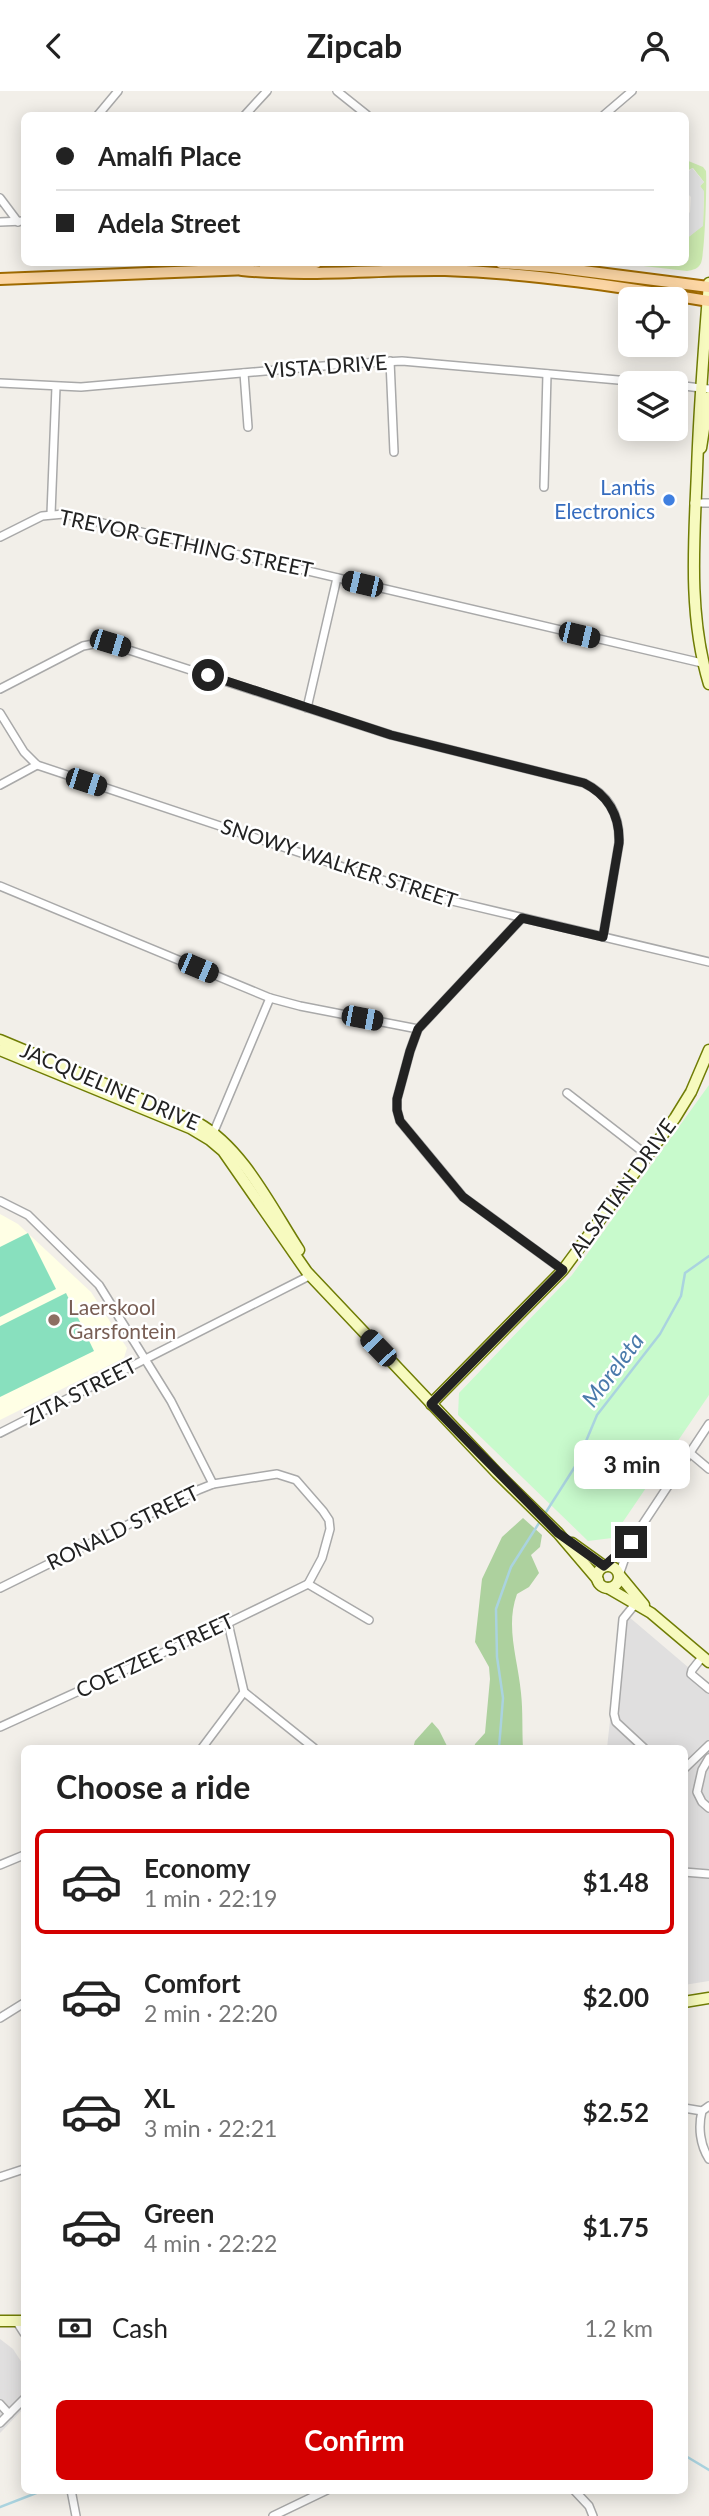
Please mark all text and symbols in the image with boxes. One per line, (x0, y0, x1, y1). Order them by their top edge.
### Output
text: Zipcab (307, 26, 402, 65)
icon: back (35, 27, 73, 65)
icon: person (636, 27, 674, 65)
text: Amalfi Place (98, 140, 241, 172)
text: Adela Street (98, 207, 240, 239)
map controls (618, 287, 688, 441)
button: locate (618, 287, 688, 357)
street label: VISTA DRIVE (264, 349, 388, 382)
button: layers (618, 371, 688, 441)
place label: Lantis Electronics (554, 474, 655, 523)
marker: Lantis Electronics (661, 492, 677, 508)
street label: TREVOR GETHING STREET (57, 503, 316, 582)
car (340, 569, 385, 599)
car (557, 620, 602, 650)
car (87, 627, 134, 659)
route start (192, 659, 224, 691)
car (63, 766, 110, 798)
street label: SNOWY WALKER STREET (218, 812, 461, 913)
car (175, 950, 222, 986)
car (340, 1004, 385, 1032)
street label: JACQUELINE DRIVE (17, 1037, 204, 1135)
street label: ALSATIAN DRIVE (563, 1113, 680, 1261)
place label: Laerskool Garsfontein (68, 1294, 176, 1343)
marker: Laerskool Garsfontein (46, 1312, 62, 1328)
car (356, 1326, 401, 1370)
water label: Moreleta (575, 1327, 649, 1412)
street label: ZITA STREET (20, 1352, 141, 1429)
callout: 3 min (573, 1441, 689, 1489)
text: 3 min (603, 1450, 661, 1478)
street label: RONALD STREET (42, 1479, 203, 1574)
route end (615, 1526, 647, 1558)
street label: COETZEE STREET (72, 1607, 238, 1702)
text: Choose a ride (56, 1767, 250, 1806)
icon: car (60, 1850, 123, 1913)
text: Economy (144, 1852, 250, 1884)
text: $1.48 (583, 1866, 649, 1898)
text: 1 min · 22:19 (144, 1884, 277, 1912)
icon: car (60, 1965, 123, 2028)
text: Comfort (144, 1967, 241, 1999)
text: $2.00 (583, 1981, 649, 2013)
text: 2 min · 22:20 (144, 1999, 277, 2027)
icon: car (60, 2080, 123, 2143)
text: XL (144, 2082, 175, 2114)
text: $2.52 (583, 2096, 649, 2128)
text: 3 min · 22:21 (144, 2114, 277, 2142)
icon: car (60, 2195, 123, 2258)
text: Green (144, 2197, 214, 2229)
text: $1.75 (583, 2211, 649, 2243)
text: 4 min · 22:22 (144, 2229, 277, 2257)
icon: cash (56, 2309, 94, 2347)
text: Cash (112, 2312, 168, 2344)
text: 1.2 km (584, 2314, 653, 2342)
button: Confirm (56, 2400, 653, 2480)

